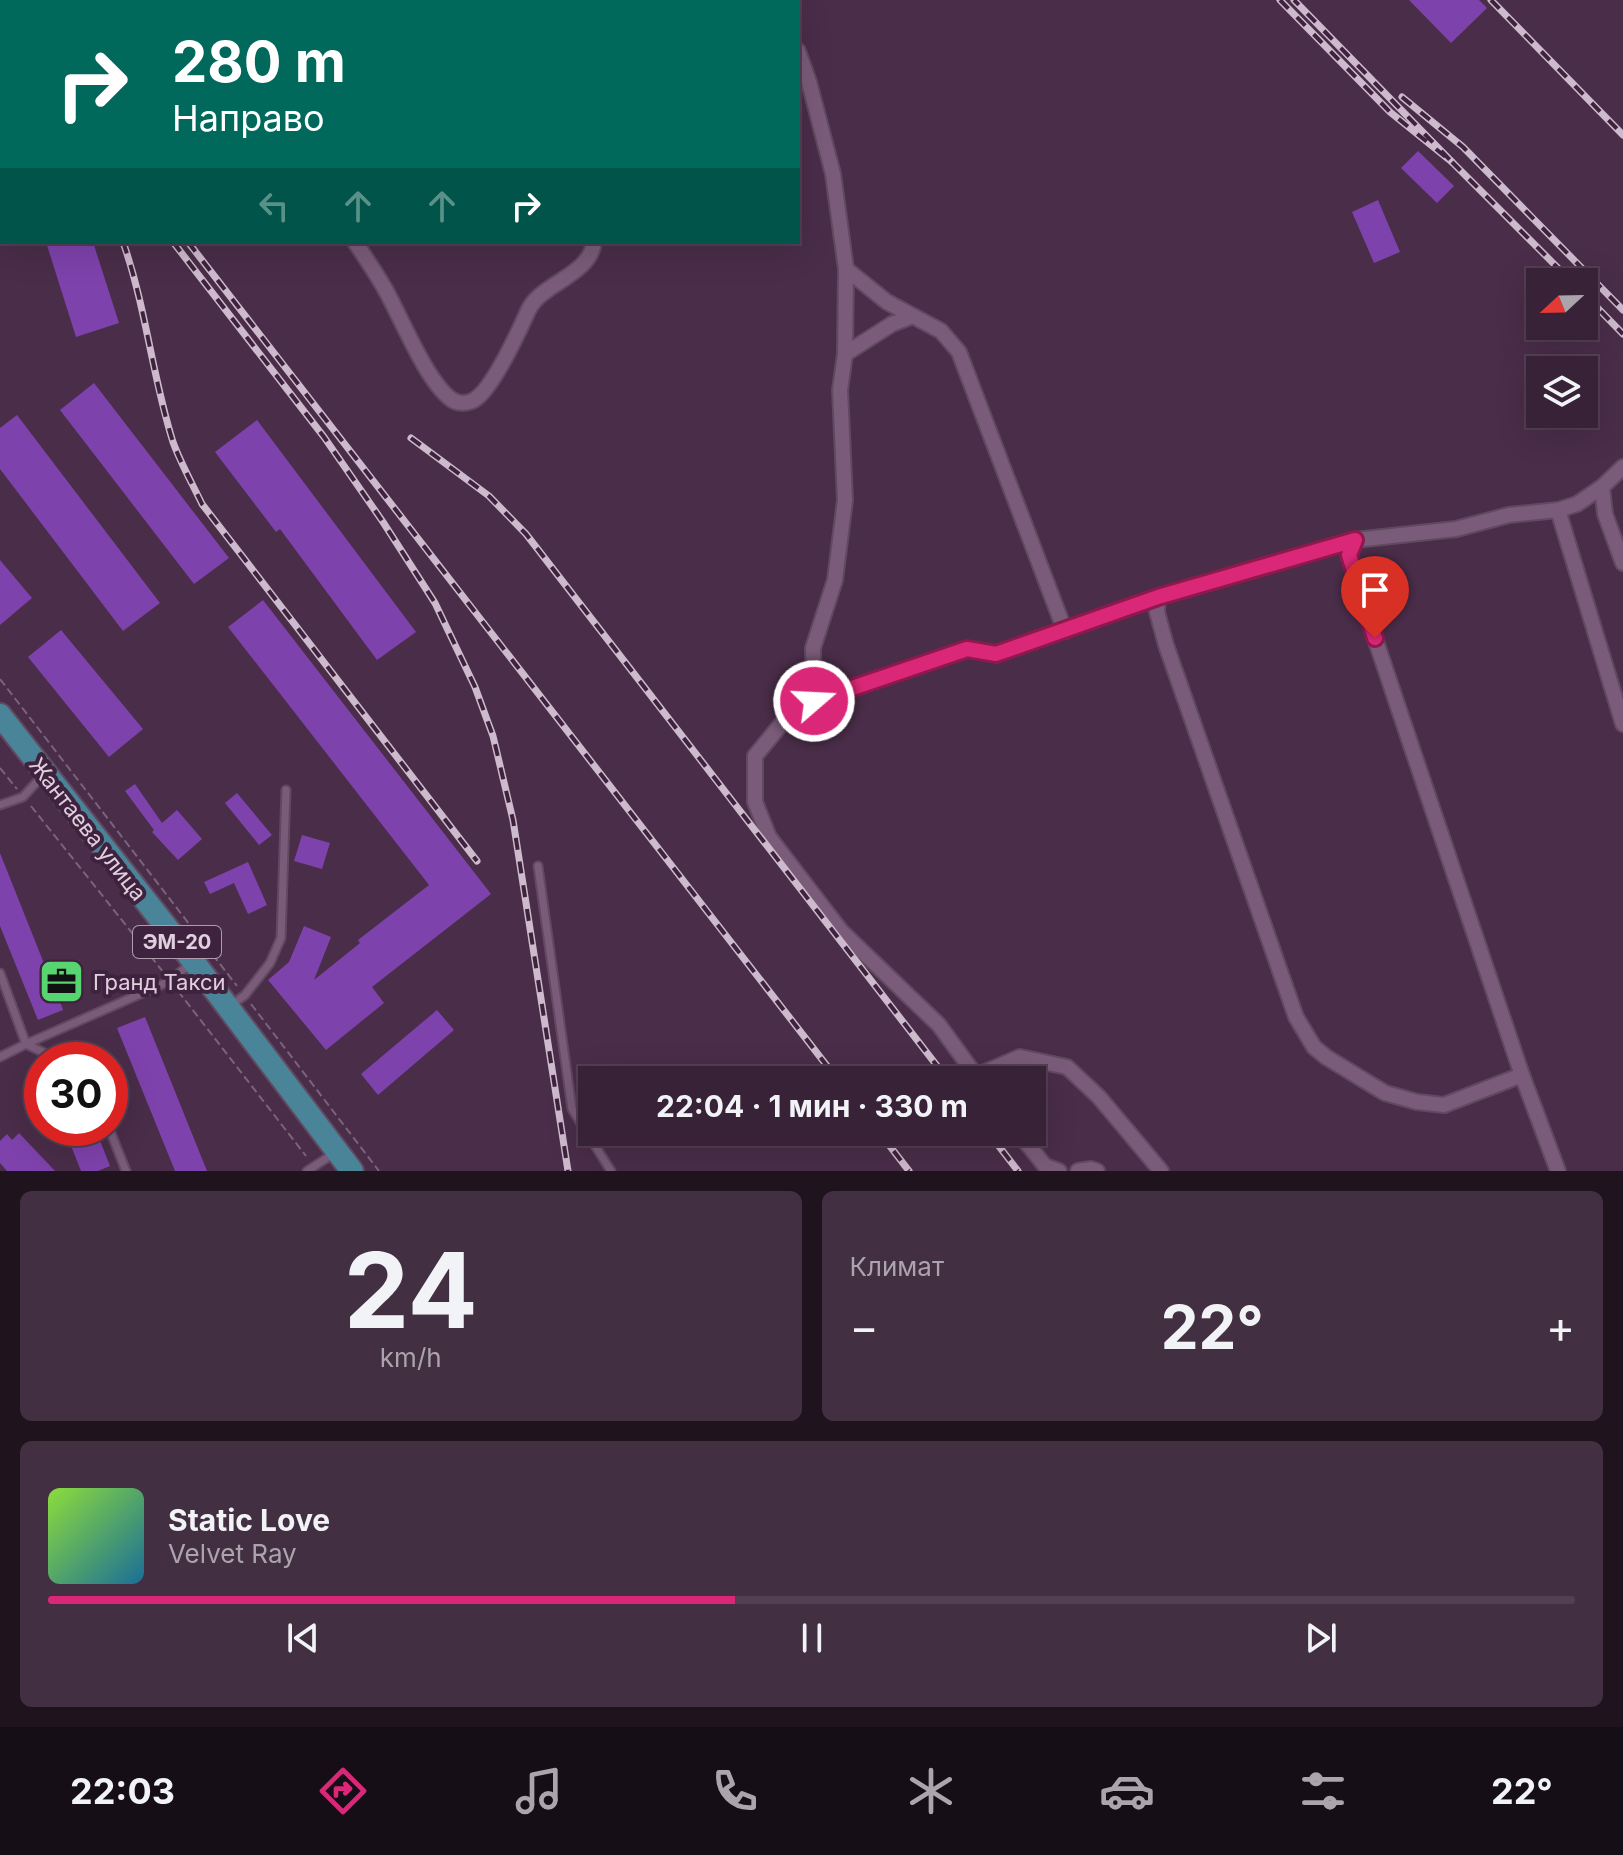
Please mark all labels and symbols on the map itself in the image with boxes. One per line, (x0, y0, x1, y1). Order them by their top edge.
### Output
north arrow (1526, 268, 1598, 340)
pin (1341, 556, 1409, 638)
position arrow (772, 659, 856, 743)
street label: Жантаева улица (24, 752, 152, 906)
road number: ЭМ-20 (133, 926, 221, 958)
office icon: Гранд Такси (38, 958, 86, 1006)
place label: Гранд Такси (93, 969, 225, 995)
speed limit sign: 30 (24, 1042, 128, 1146)

